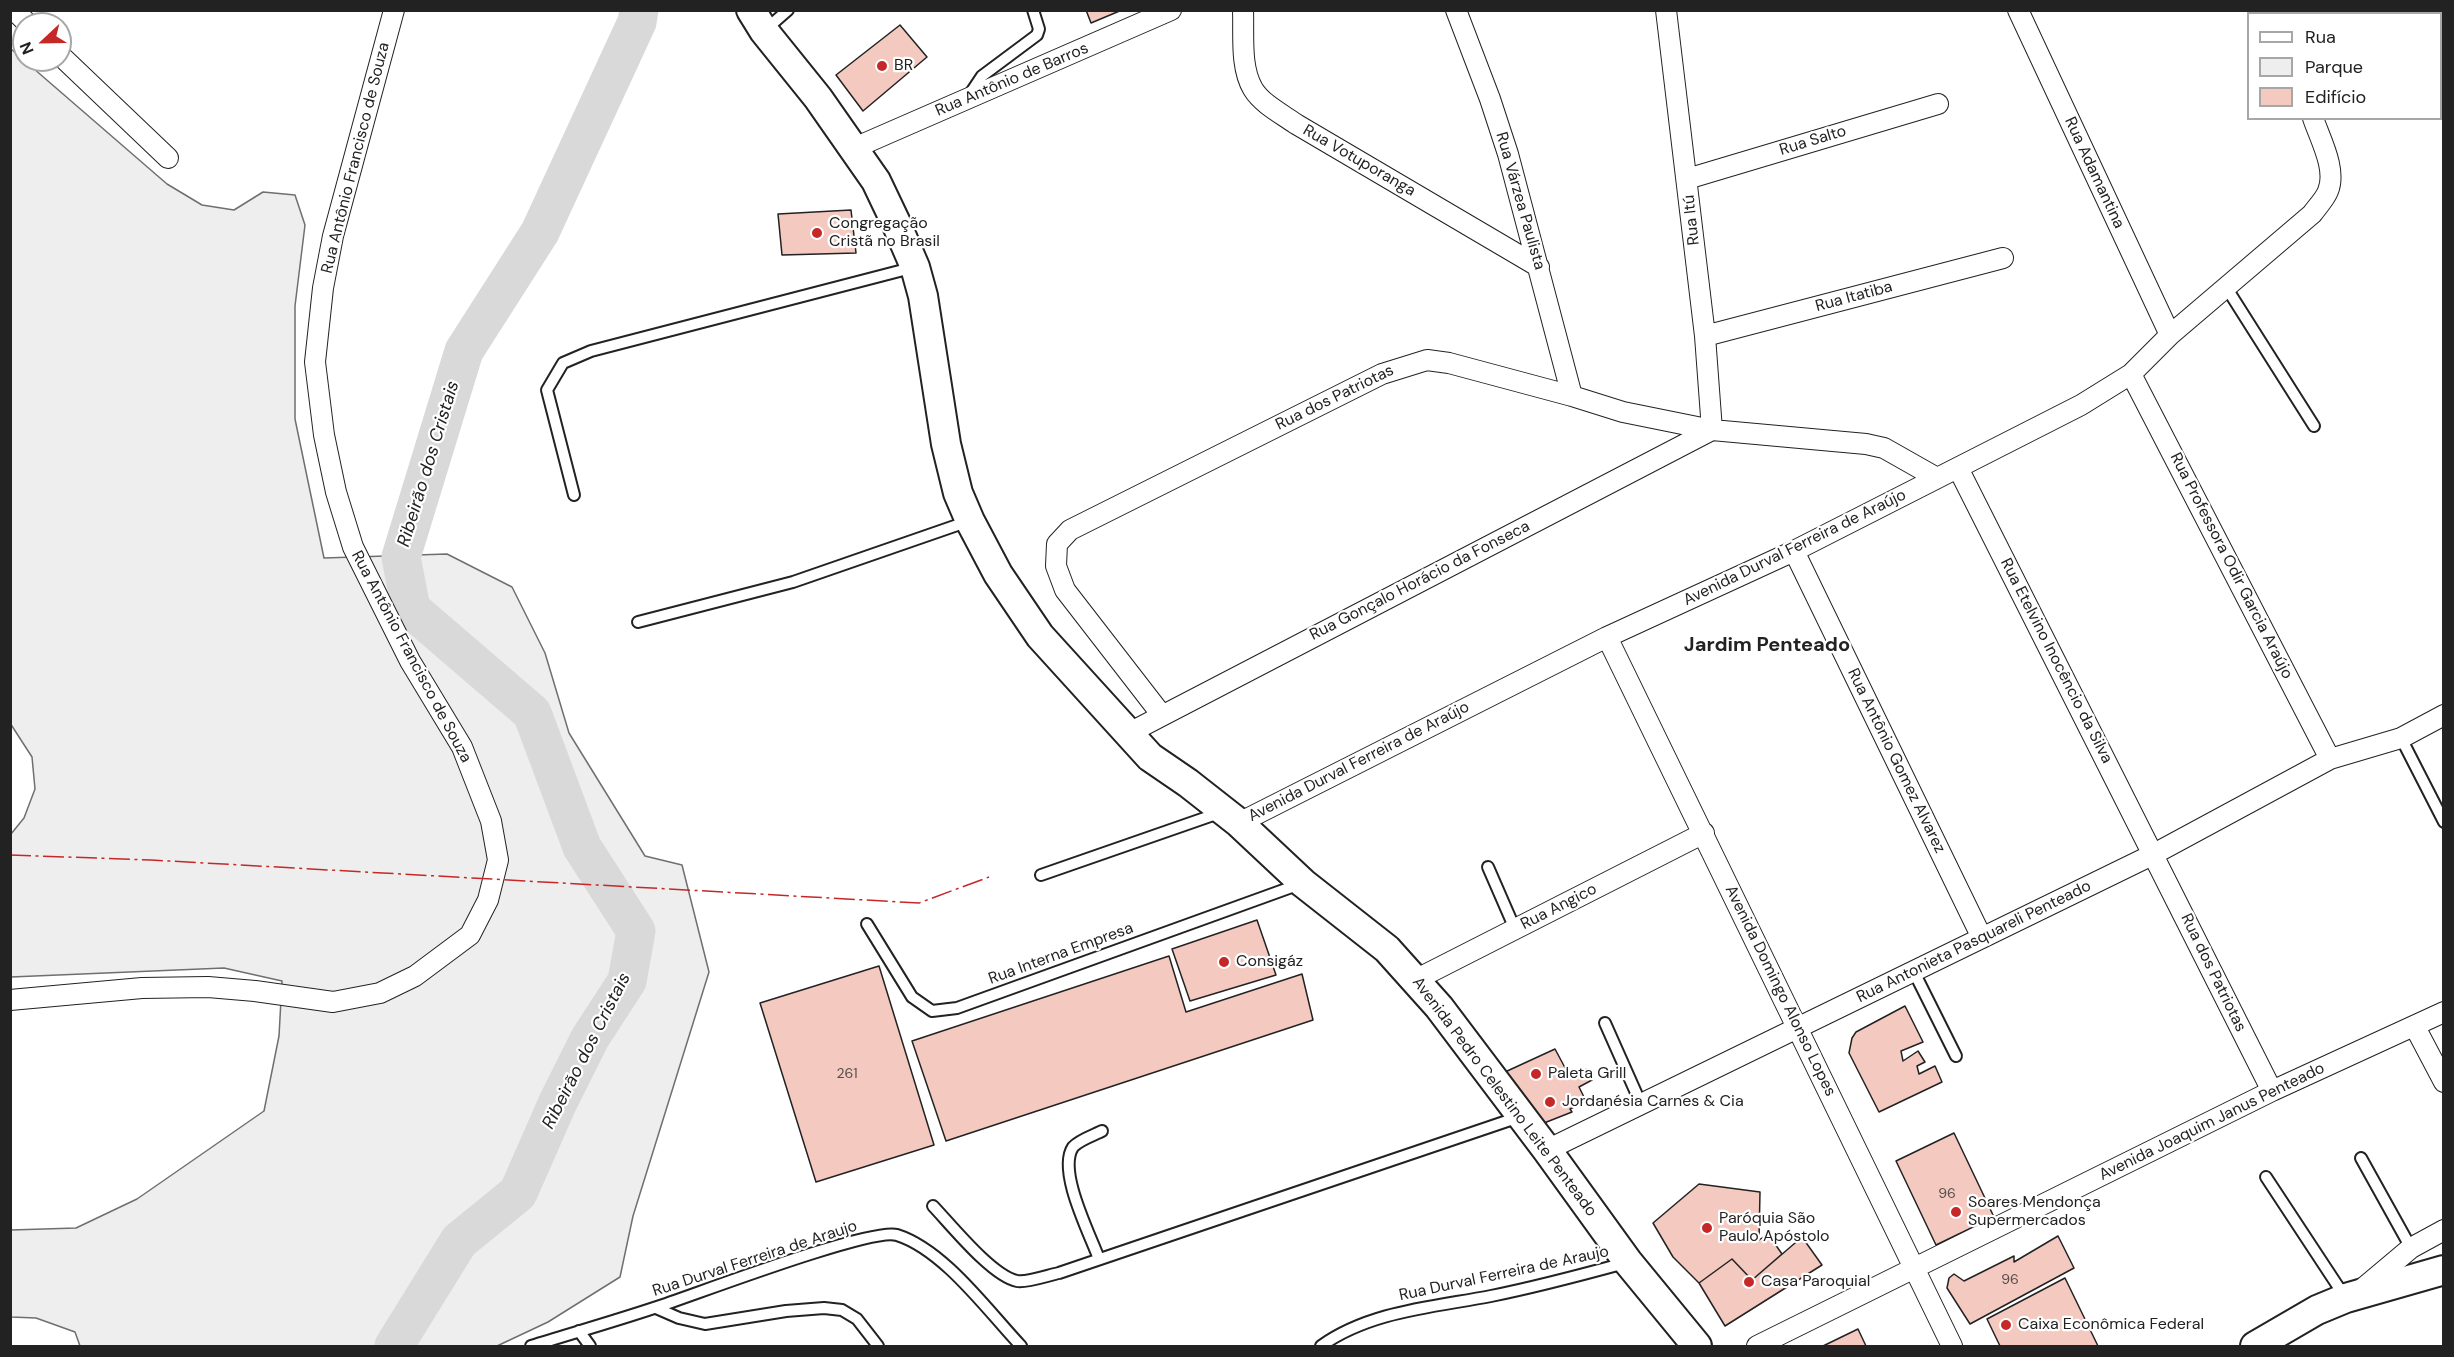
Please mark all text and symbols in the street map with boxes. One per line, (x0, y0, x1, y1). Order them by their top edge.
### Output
north arrow (12, 12, 72, 72)
legend (2247, 12, 2442, 120)
text: Rua (2305, 25, 2336, 49)
text: N (15, 39, 39, 58)
street label: Rua Antônio de Barros (933, 39, 1091, 121)
street label: Rua Antônio Francisco de Souza (318, 41, 394, 275)
text: Parque (2305, 55, 2363, 79)
place label: BR (894, 56, 913, 76)
marker: BR (875, 59, 889, 73)
text: Edifício (2305, 85, 2366, 109)
street label: Rua Adamantina (2060, 114, 2128, 232)
street label: Rua Votuporanga (1299, 121, 1419, 201)
street label: Rua Salto (1777, 122, 1849, 160)
street label: Rua Várzea Paulista (1491, 130, 1549, 272)
street label: Rua Itú (1680, 194, 1704, 246)
place label: Congregação Cristã no Brasil (829, 214, 940, 252)
marker: Congregação Cristã no Brasil (810, 226, 824, 240)
street label: Rua Itatiba (1813, 278, 1895, 316)
street label: Rua dos Patriotas (1273, 361, 1397, 435)
water label: Ribeirão dos Cristais (393, 378, 465, 550)
street label: Rua Professora Odir Garcia Araújo (2165, 450, 2297, 682)
street label: Avenida Durval Ferreira de Araújo (1680, 486, 1910, 610)
street label: Rua Gonçalo Horácio da Fonseca (1307, 517, 1533, 645)
street label: Rua Antônio Francisco de Souza (347, 548, 475, 766)
street label: Rua Etelvino Inocêncio da Silva (1996, 555, 2116, 767)
district label: Jardim Penteado (1684, 634, 1850, 658)
street label: Rua Antônio Gomez Alvarez (1843, 665, 1949, 857)
street label: Avenida Durval Ferreira de Araújo (1245, 698, 1473, 826)
street label: Rua Antonieta Pasquareli Penteado (1854, 877, 2094, 1007)
street label: Rua Angico (1518, 880, 1600, 934)
street label: Avenida Domingo Alonso Lopes (1720, 882, 1840, 1100)
street label: Rua dos Patriotas (2176, 911, 2250, 1035)
street label: Rua Interna Empresa (986, 919, 1136, 989)
place label: Consigáz (1236, 952, 1303, 972)
marker: Consigáz (1217, 955, 1231, 969)
water label: Ribeirão dos Cristais (538, 969, 636, 1133)
street label: Avenida Pedro Celestino Leite Penteado (1408, 973, 1600, 1221)
street label: Avenida Joaquim Janus Penteado (2096, 1059, 2328, 1185)
place label: Paleta Grill (1548, 1064, 1626, 1084)
house number: 261 (836, 1066, 858, 1082)
marker: Paleta Grill (1529, 1067, 1543, 1081)
place label: Jordanésia Carnes & Cia (1562, 1092, 1744, 1112)
marker: Jordanésia Carnes & Cia (1543, 1095, 1557, 1109)
house number: 96 (1938, 1186, 1956, 1202)
place label: Soares Mendonça Supermercados (1968, 1193, 2101, 1231)
marker: Soares Mendonça Supermercados (1949, 1205, 1963, 1219)
place label: Paróquia São Paulo Apóstolo (1719, 1209, 1829, 1247)
street label: Rua Durval Ferreira de Araujo (650, 1217, 860, 1301)
marker: Paróquia São Paulo Apóstolo (1700, 1221, 1714, 1235)
street label: Rua Durval Ferreira de Araujo (1397, 1242, 1611, 1306)
place label: Casa Paroquial (1761, 1272, 1870, 1292)
house number: 96 (2001, 1272, 2019, 1288)
marker: Casa Paroquial (1742, 1275, 1756, 1289)
place label: Caixa Econômica Federal (2018, 1315, 2204, 1335)
marker: Caixa Econômica Federal (1999, 1318, 2013, 1332)

